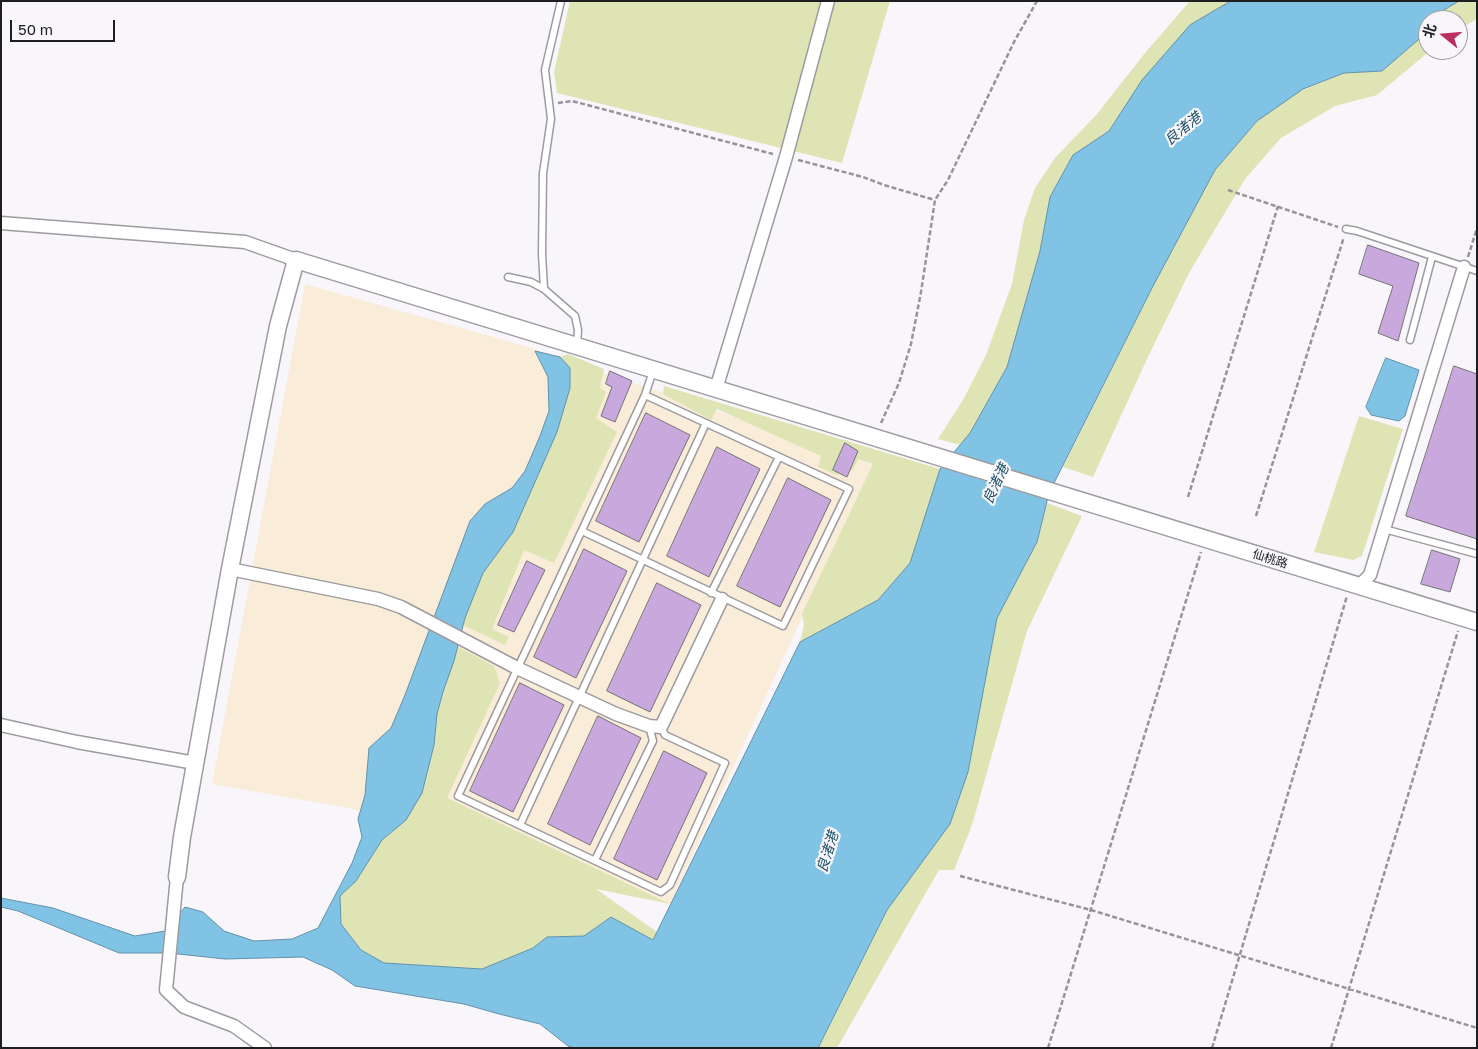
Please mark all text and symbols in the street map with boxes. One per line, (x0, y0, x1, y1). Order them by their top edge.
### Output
scale bar (12, 10, 118, 42)
north arrow (1418, 10, 1468, 60)
text: 50 m (18, 20, 53, 38)
text: 北 (1419, 22, 1439, 40)
water label: 良渚港 (1161, 109, 1205, 149)
water label: 良渚港 (980, 461, 1012, 507)
street label: 仙桃路 (1251, 547, 1289, 571)
water label: 良渚港 (814, 829, 842, 875)

